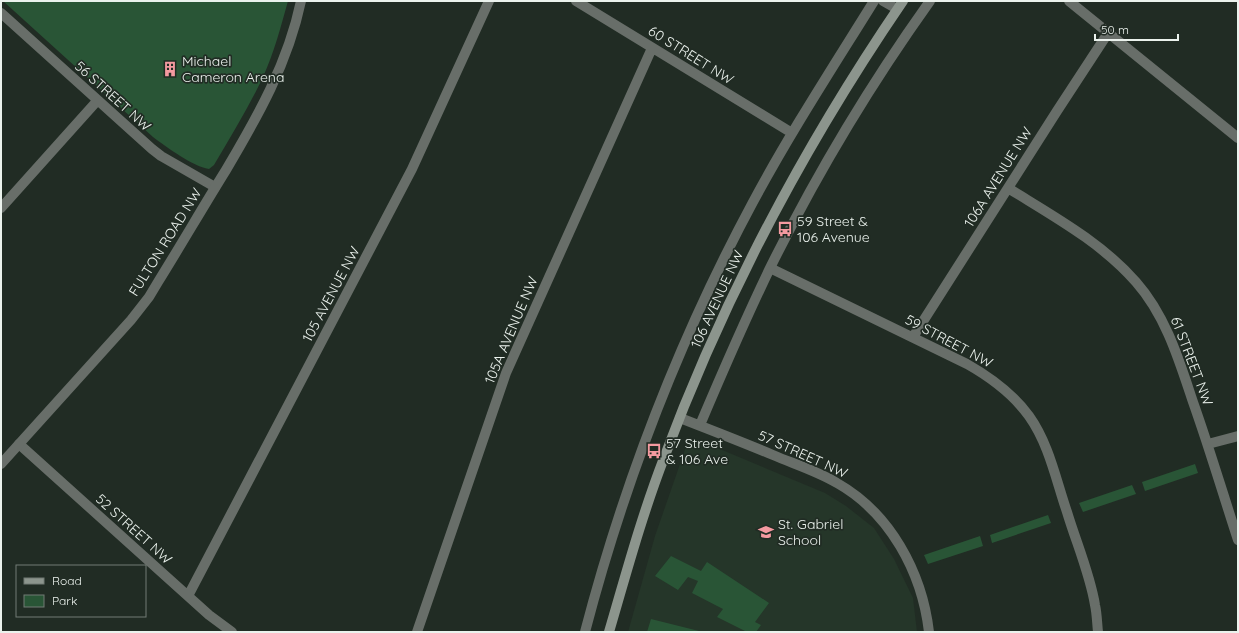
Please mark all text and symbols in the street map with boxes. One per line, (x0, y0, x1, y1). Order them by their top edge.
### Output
scale bar (1095, 16, 1178, 42)
street label: 60 STREET NW (645, 22, 737, 89)
text: 50 m (1101, 22, 1129, 37)
place label: Michael Cameron Arena (182, 52, 284, 86)
street label: 56 STREET NW (71, 57, 155, 135)
building icon: Michael Cameron Arena (161, 60, 179, 78)
street label: 106A AVENUE NW (960, 123, 1036, 230)
street label: FULTON ROAD NW (125, 184, 206, 299)
place label: 59 Street & 106 Avenue (797, 212, 870, 246)
bus stop icon: 59 Street & 106 Avenue (776, 220, 794, 238)
street label: 105 AVENUE NW (298, 243, 364, 345)
street label: 106 AVENUE NW (687, 247, 748, 351)
street label: 105A AVENUE NW (480, 273, 542, 386)
street label: 59 STREET NW (902, 310, 996, 372)
street label: 61 STREET NW (1167, 314, 1217, 409)
street label: 57 STREET NW (755, 426, 851, 482)
place label: 57 Street & 106 Ave (666, 434, 728, 468)
bus stop icon: 57 Street & 106 Ave (645, 442, 663, 460)
street label: 52 STREET NW (92, 490, 176, 568)
place label: St. Gabriel School (778, 515, 843, 549)
school or university icon: St. Gabriel School (757, 523, 775, 541)
legend (16, 565, 146, 617)
text: Road (52, 573, 82, 588)
text: Park (52, 593, 77, 608)

